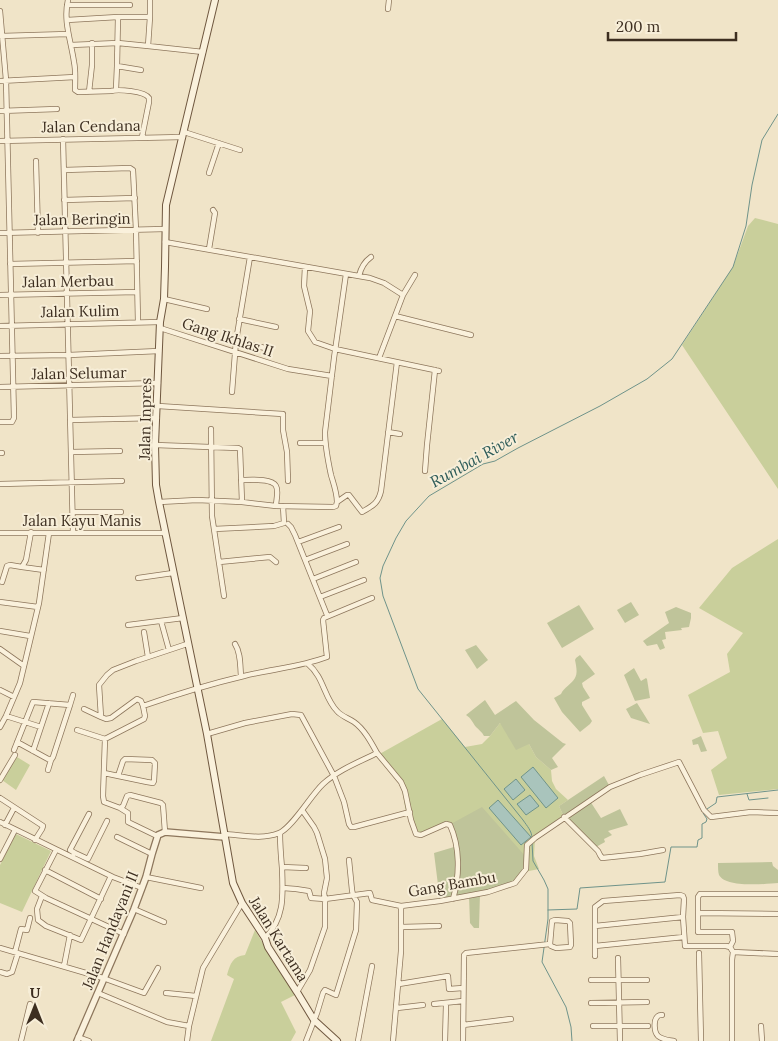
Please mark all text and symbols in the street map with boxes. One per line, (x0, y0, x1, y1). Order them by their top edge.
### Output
scale bar (608, 10, 736, 42)
text: 200 m (616, 17, 660, 36)
street label: Jalan Cendana (40, 116, 141, 136)
street label: Jalan Beringin (32, 209, 131, 229)
street label: Jalan Merbau (21, 271, 114, 291)
street label: Jalan Kulim (39, 301, 120, 321)
street label: Gang Ikhlas II (180, 313, 276, 361)
street label: Jalan Selumar (30, 363, 127, 383)
street label: Jalan Inpres (135, 378, 155, 461)
water label: Rumbai River (426, 426, 522, 492)
street label: Jalan Kayu Manis (22, 511, 141, 530)
street label: Gang Bambu (407, 867, 497, 901)
street label: Jalan Handayani II (77, 868, 142, 993)
street label: Jalan Kartama (245, 892, 313, 985)
north arrow (10, 981, 60, 1031)
text: U (30, 984, 41, 1002)

